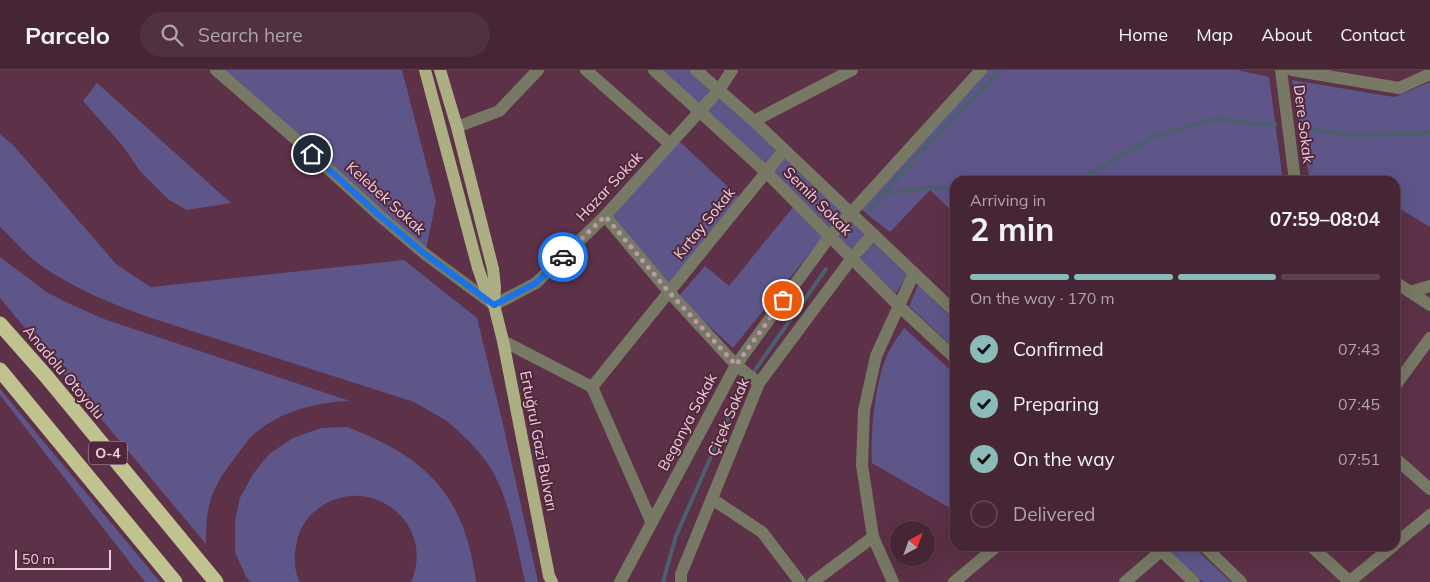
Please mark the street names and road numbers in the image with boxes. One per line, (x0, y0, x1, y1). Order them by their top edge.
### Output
street label: Dere Sokak (1290, 84, 1318, 165)
street label: Hazar Sokak (572, 147, 646, 225)
street label: Kelebek Sokak (342, 157, 430, 239)
street label: Semih Sokak (780, 163, 856, 239)
street label: Kırtay Sokak (669, 183, 739, 263)
street label: Anadolu Otoyolu (19, 321, 109, 423)
street label: Ertuğrul Gazi Bulvarı (516, 369, 562, 513)
street label: Begonya Sokak (653, 370, 721, 474)
street label: Çiçek Sokak (703, 375, 753, 459)
road number: O-4 (89, 442, 127, 464)

